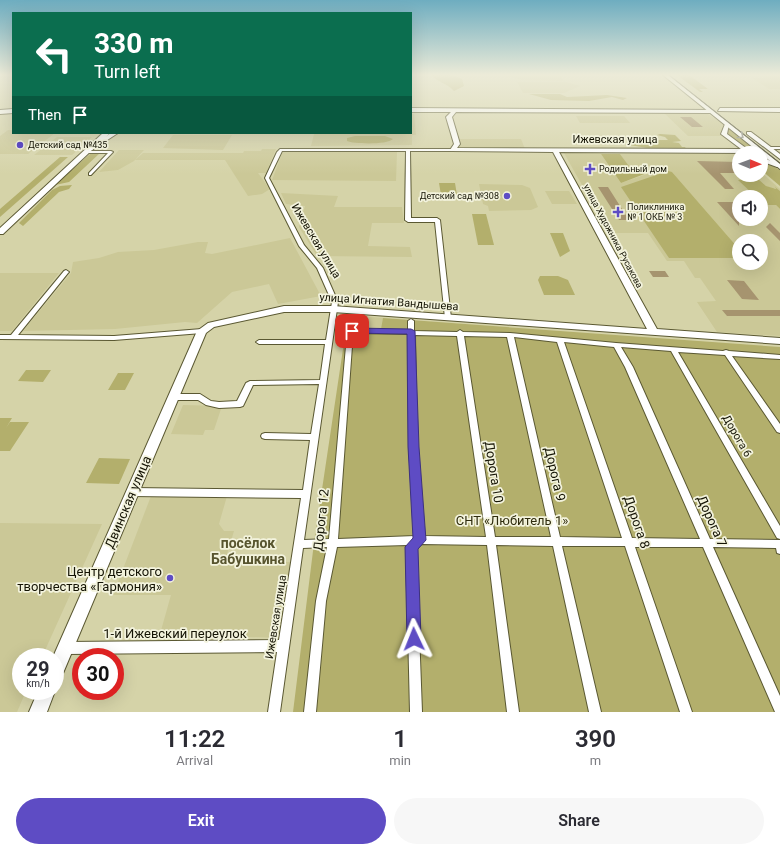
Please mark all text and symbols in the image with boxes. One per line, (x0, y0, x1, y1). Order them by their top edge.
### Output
text: 330 m (94, 27, 173, 60)
icon: left (28, 28, 80, 80)
text: Turn left (94, 61, 160, 82)
icon: arrive (69, 104, 91, 126)
text: Then (28, 106, 61, 124)
one-way arrow (736, 131, 743, 138)
street label: Ижевская улица (573, 133, 657, 146)
marker: Детский сад №435 (15, 140, 25, 150)
place label: Детский сад №435 (28, 140, 107, 150)
north arrow (732, 146, 768, 182)
map controls (732, 146, 768, 270)
marker: Родильный дом (584, 163, 596, 175)
place label: Родильный дом (599, 164, 667, 174)
street label: улица Художника Русакова (581, 183, 645, 290)
button: sound (732, 190, 768, 226)
place label: Детский сад №308 (420, 191, 499, 201)
marker: Детский сад №308 (502, 191, 512, 201)
street label: Ижевская улица (289, 201, 343, 281)
place label: Поликлиника № 1 ОКБ № 3 (627, 202, 684, 222)
marker: Поликлиника № 1 ОКБ № 3 (612, 206, 624, 218)
button: search (732, 234, 768, 270)
street label: улица Игнатия Вандышева (319, 291, 459, 313)
pin (335, 314, 369, 348)
icon: arrive (341, 320, 363, 342)
street label: Дорога 6 (720, 413, 754, 459)
street label: Дорога 10 (482, 440, 506, 504)
street label: Дорога 9 (542, 446, 568, 502)
street label: Двинская улица (102, 453, 154, 551)
street label: Дорога 12 (310, 488, 332, 552)
street label: Дорога 7 (694, 493, 730, 549)
street label: Дорога 8 (621, 494, 653, 550)
park label: СНТ «Любитель 1» (456, 513, 568, 528)
district label: посёлок Бабушкина (211, 535, 286, 567)
place label: Центр детского творчества «Гармония» (17, 564, 162, 594)
marker: Центр детского творчества «Гармония» (165, 573, 175, 583)
street label: Ижевская улица (263, 574, 289, 660)
position arrow (393, 618, 435, 660)
street label: 1-й Ижевский переулок (103, 626, 247, 641)
speed limit sign: 30 (72, 648, 124, 700)
text: 29 (27, 657, 49, 681)
text: km/h (26, 678, 50, 689)
text: 11:22 (164, 725, 225, 753)
text: 1 (393, 725, 407, 753)
text: 390 (575, 725, 616, 753)
text: Arrival (176, 753, 213, 768)
text: min (389, 753, 411, 768)
text: m (590, 753, 601, 768)
button: Exit (16, 798, 386, 844)
button: Share (394, 798, 764, 844)

